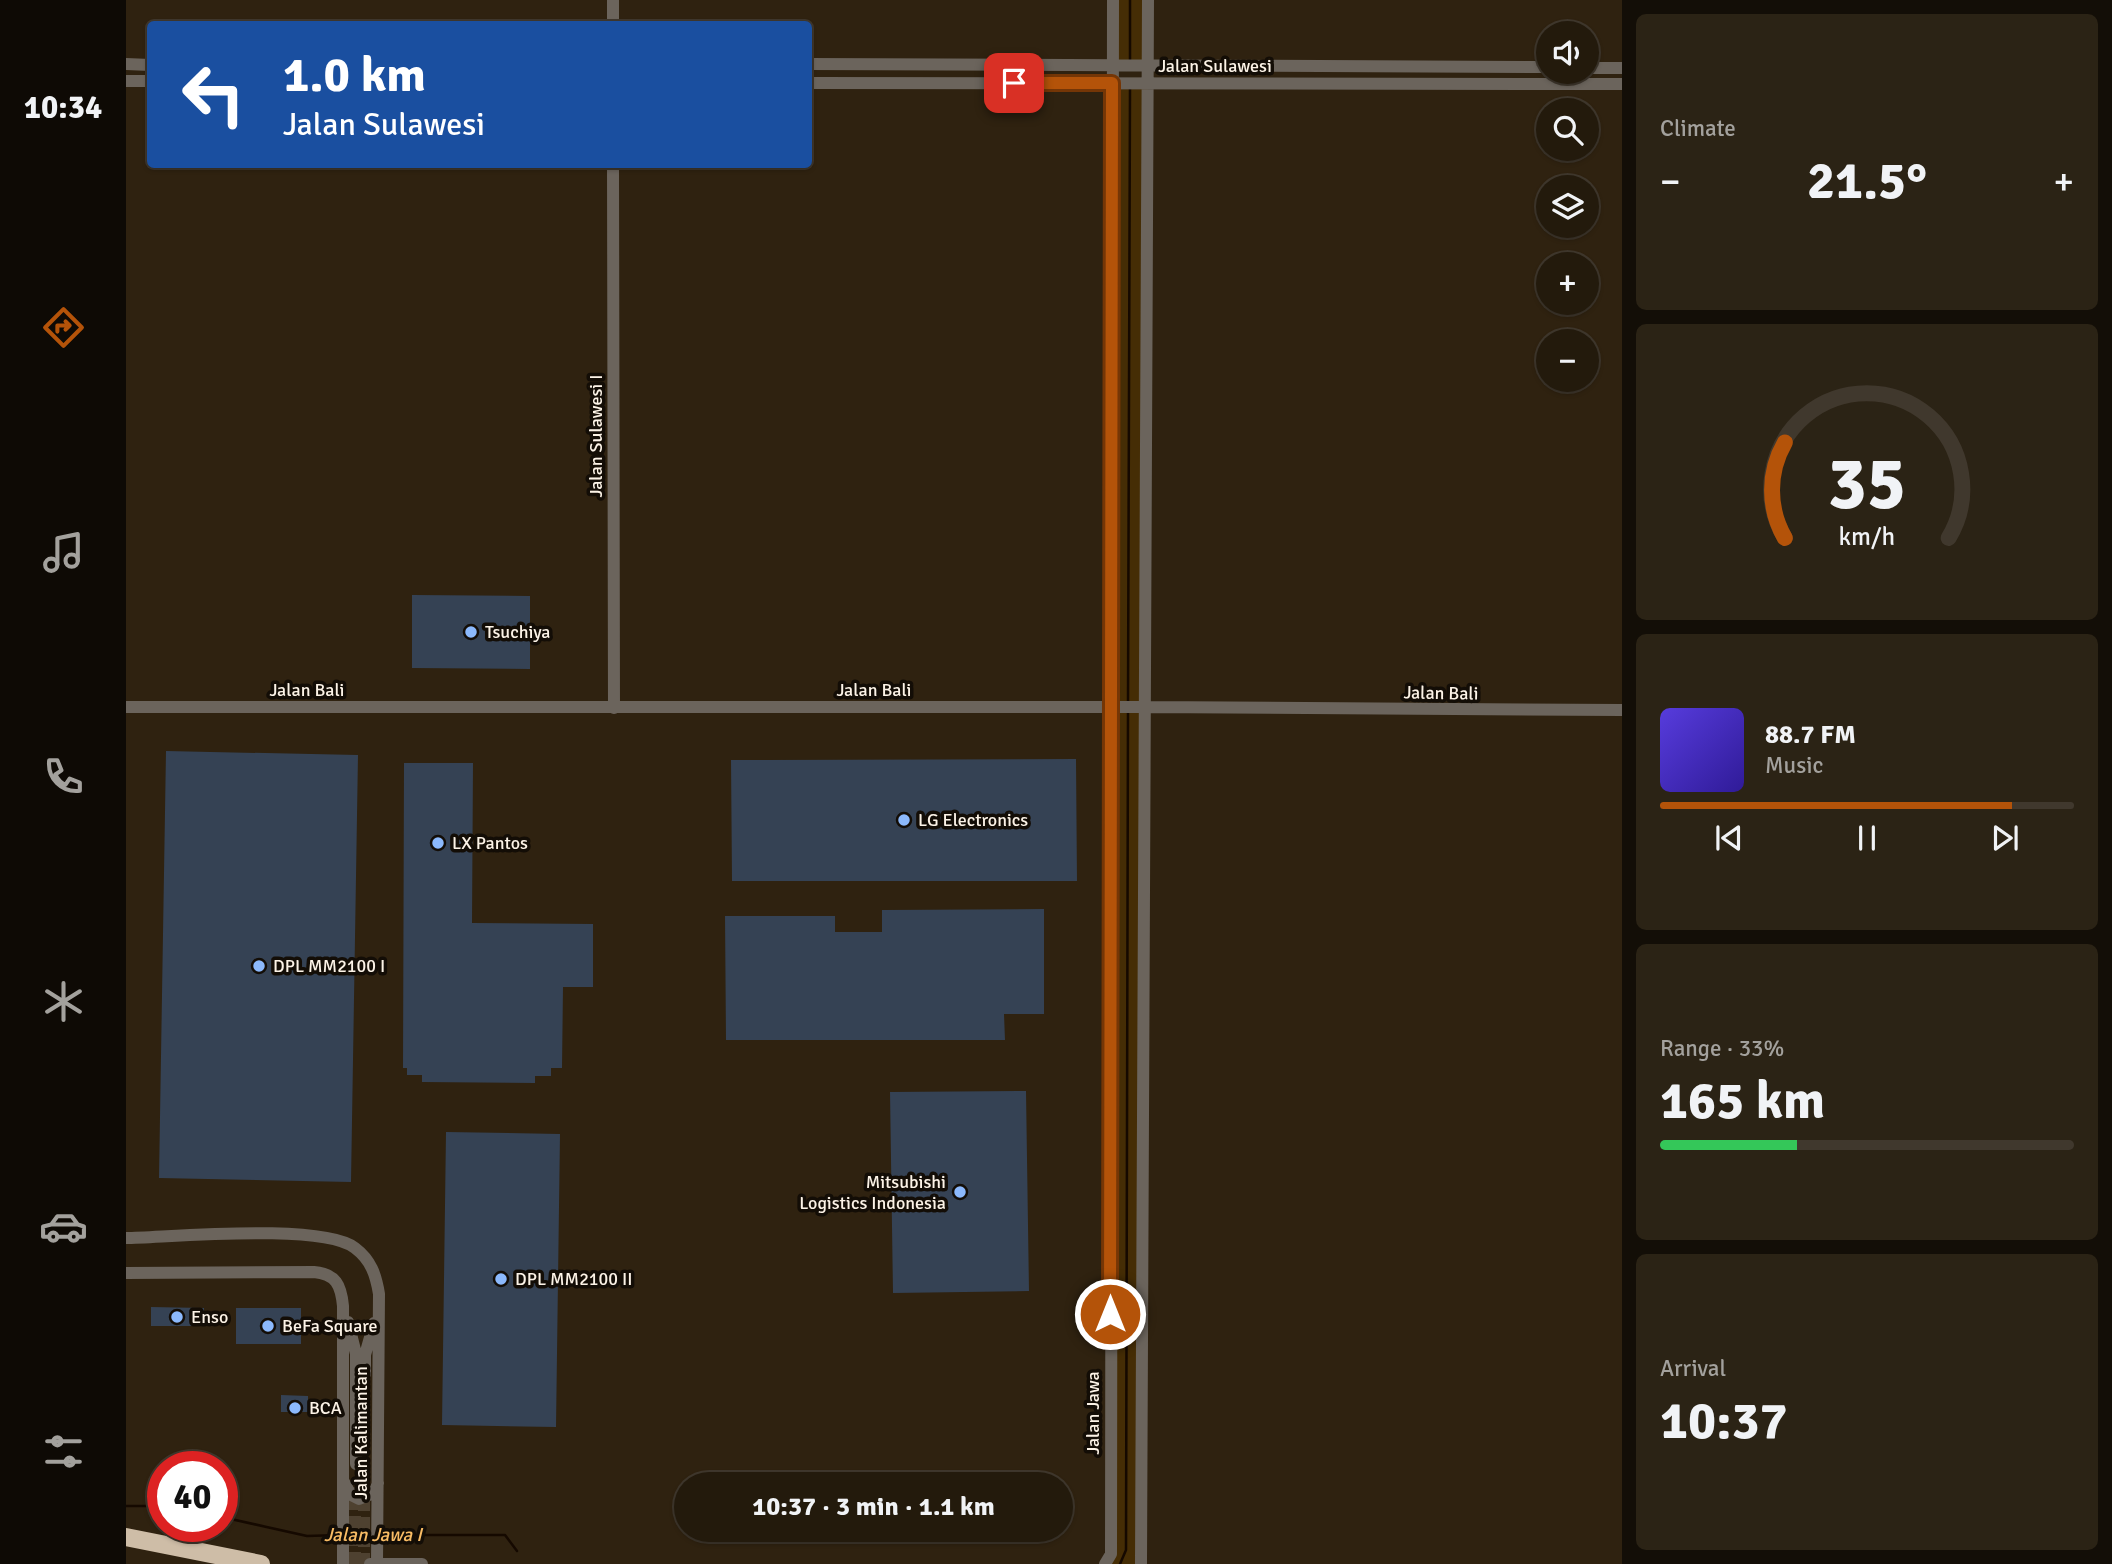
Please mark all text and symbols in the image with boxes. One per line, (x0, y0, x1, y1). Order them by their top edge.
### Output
map controls (1536, 21, 1599, 392)
button: sound (1536, 21, 1599, 84)
text: 1.0 km (283, 45, 426, 105)
icon: left (168, 49, 259, 140)
pin (984, 53, 1044, 113)
street label: Jalan Sulawesi (1158, 55, 1272, 77)
icon: arrive (995, 64, 1033, 102)
text: 10:34 (24, 88, 102, 127)
button: search (1536, 98, 1599, 161)
text: Jalan Sulawesi (283, 105, 485, 144)
text: Climate (1660, 114, 1736, 143)
text: 21.5° (1807, 149, 1927, 213)
text: − (1660, 158, 1681, 205)
text: + (2053, 158, 2074, 205)
button: layers (1536, 175, 1599, 238)
button: + (1536, 252, 1599, 315)
icon: directions (39, 303, 88, 352)
button: − (1536, 329, 1599, 392)
street label: Jalan Sulawesi I (585, 375, 607, 497)
text: 35 (1828, 440, 1906, 529)
text: km/h (1839, 521, 1895, 552)
icon: music (39, 528, 88, 577)
place label: Tsuchiya (485, 621, 550, 643)
marker: Tsuchiya (463, 624, 479, 640)
street label: Jalan Bali (269, 679, 345, 701)
street label: Jalan Bali (836, 679, 912, 701)
street label: Jalan Bali (1403, 681, 1479, 705)
text: 88.7 FM (1765, 719, 1856, 751)
text: Music (1765, 751, 1823, 780)
icon: phone (39, 752, 88, 801)
place label: LG Electronics (918, 809, 1028, 831)
marker: LG Electronics (896, 812, 912, 828)
icon: previous (1710, 819, 1748, 857)
icon: pause (1848, 819, 1886, 857)
icon: next (1986, 819, 2024, 857)
place label: LX Pantos (452, 832, 528, 854)
marker: LX Pantos (430, 835, 446, 851)
place label: DPL MM2100 I (273, 955, 385, 977)
marker: DPL MM2100 I (251, 958, 267, 974)
icon: climate (39, 977, 88, 1026)
text: Range · 33% (1660, 1034, 1784, 1063)
text: 165 km (1660, 1069, 1825, 1133)
place label: Mitsubishi Logistics Indonesia (799, 1171, 946, 1214)
marker: Mitsubishi Logistics Indonesia (952, 1184, 968, 1200)
icon: car (39, 1202, 88, 1251)
place label: DPL MM2100 II (515, 1268, 633, 1290)
marker: DPL MM2100 II (493, 1271, 509, 1287)
position arrow (1073, 1277, 1147, 1351)
place label: Enso (191, 1306, 228, 1328)
marker: Enso (169, 1309, 185, 1325)
place label: BeFa Square (282, 1315, 378, 1337)
marker: BeFa Square (260, 1318, 276, 1334)
text: Arrival (1660, 1354, 1726, 1383)
street label: Jalan Kalimantan (350, 1366, 372, 1500)
street label: Jalan Jawa (1082, 1371, 1104, 1455)
text: 10:37 (1660, 1389, 1788, 1453)
place label: BCA (309, 1397, 342, 1419)
marker: BCA (287, 1400, 303, 1416)
icon: filters (39, 1427, 88, 1476)
speed limit sign: 40 (147, 1451, 238, 1542)
text: 10:37 · 3 min · 1.1 km (752, 1491, 995, 1523)
water label: Jalan Jawa I (324, 1523, 424, 1547)

